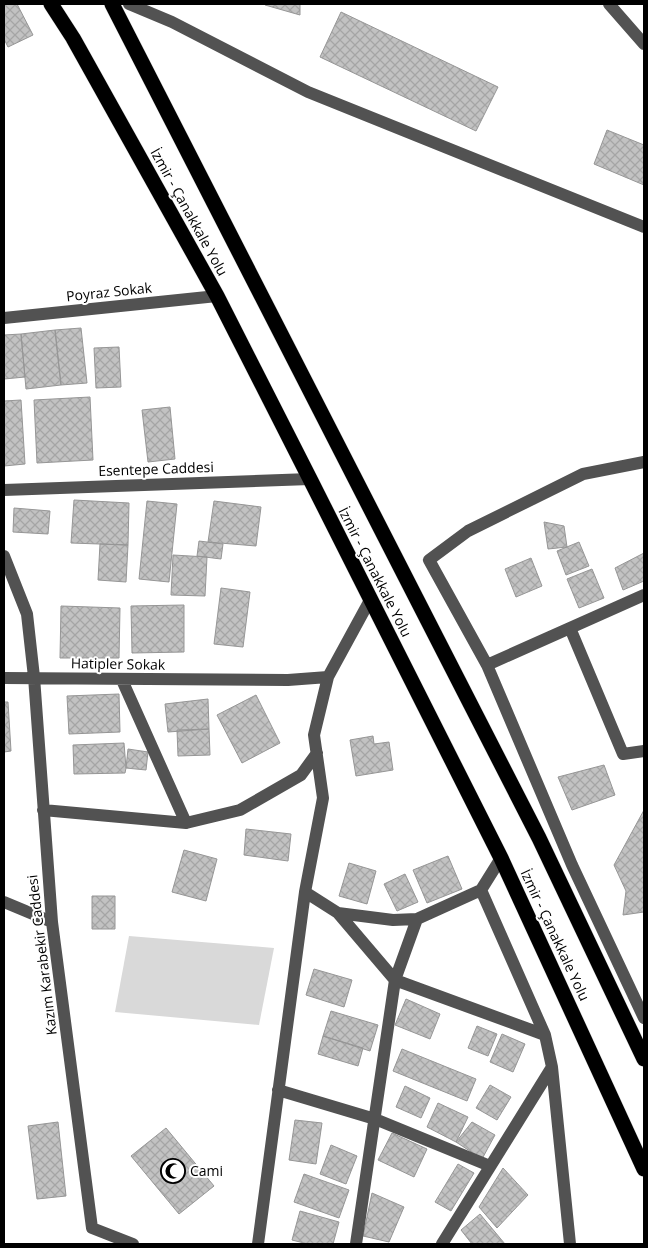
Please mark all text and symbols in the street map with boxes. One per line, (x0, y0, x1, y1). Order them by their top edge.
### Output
street label: İzmir - Çanakkale Yolu (146, 144, 232, 279)
street label: Poyraz Sokak (65, 277, 153, 305)
street label: Esentepe Caddesi (98, 457, 214, 480)
street label: İzmir - Çanakkale Yolu (334, 504, 416, 640)
street label: Hatipler Sokak (71, 653, 166, 674)
street label: İzmir - Çanakkale Yolu (517, 866, 594, 1004)
street label: Kazım Karabekir Caddesi (22, 874, 61, 1036)
mosque icon: Cami (160, 1158, 186, 1184)
place label: Cami (190, 1161, 223, 1180)

